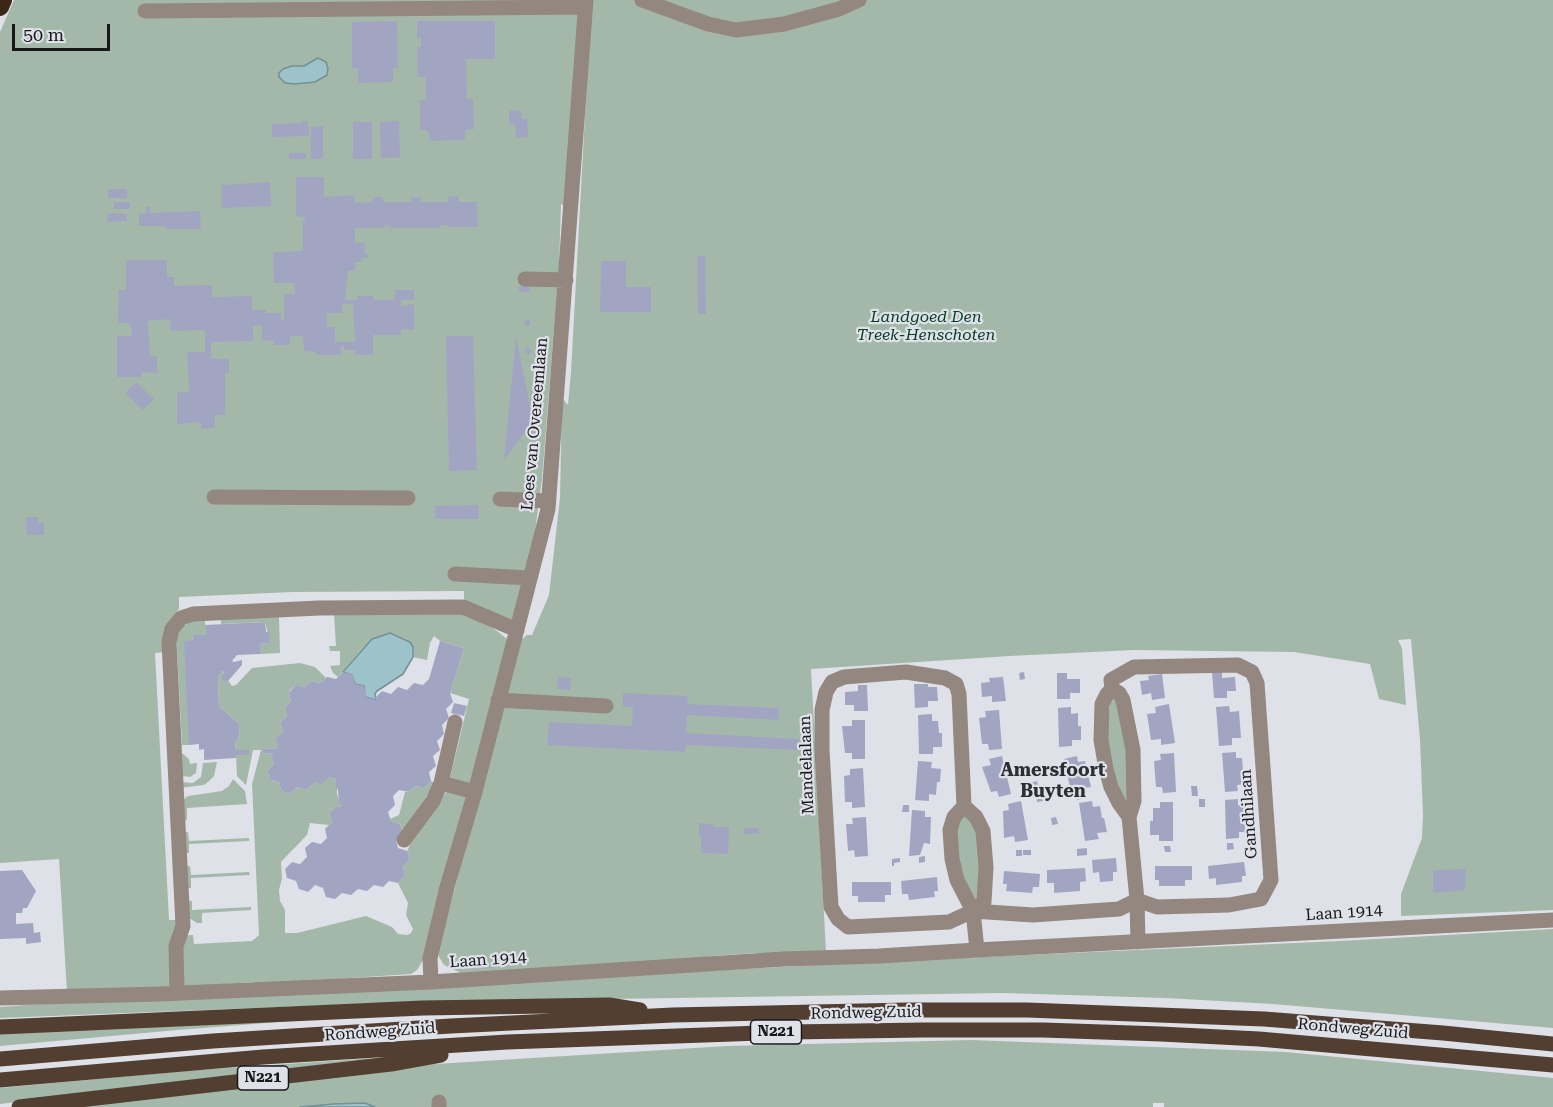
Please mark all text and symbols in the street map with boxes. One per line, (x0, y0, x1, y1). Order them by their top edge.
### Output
scale bar (15, 12, 112, 50)
text: 50 m (23, 24, 64, 45)
park label: Landgoed Den Treek-Henschoten (857, 307, 995, 345)
street label: Loes van Overeemlaan (518, 337, 552, 511)
street label: Mandelalaan (796, 715, 818, 815)
district label: Amersfoort Buyten (1001, 760, 1105, 802)
street label: Gandhilaan (1236, 769, 1262, 859)
street label: Laan 1914 (1305, 901, 1383, 925)
street label: Laan 1914 (449, 948, 527, 972)
street label: Rondweg Zuid (810, 1002, 922, 1024)
street label: Rondweg Zuid (1297, 1015, 1409, 1043)
street label: Rondweg Zuid (324, 1019, 436, 1045)
road number: N221 (750, 1020, 802, 1044)
road number: N221 (238, 1066, 288, 1090)

